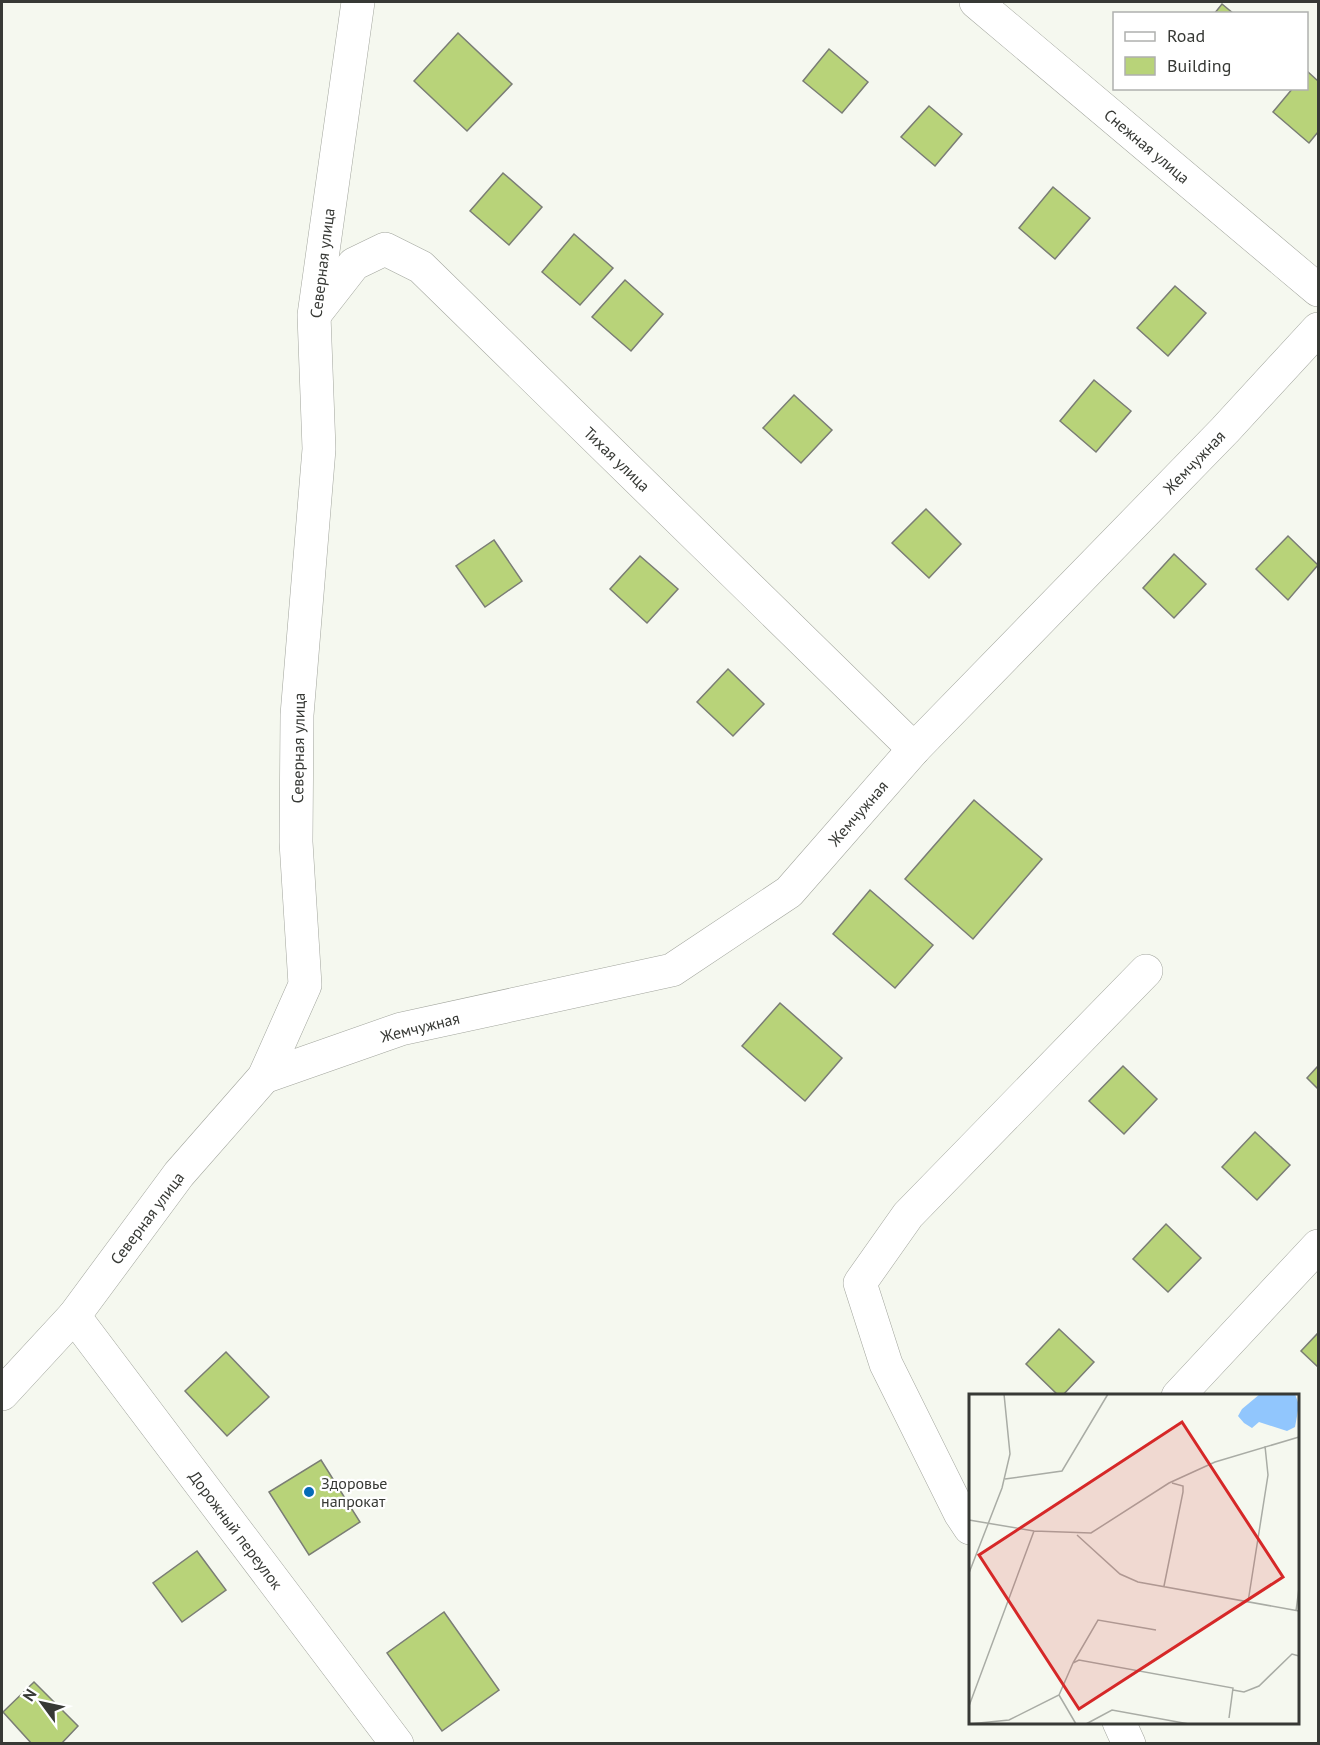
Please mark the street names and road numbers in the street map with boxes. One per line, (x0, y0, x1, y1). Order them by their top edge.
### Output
street label: Снежная улица (1100, 104, 1194, 188)
street label: Северная улица (305, 207, 339, 319)
street label: Тихая улица (580, 422, 654, 496)
street label: Жемчужная (1158, 426, 1229, 499)
street label: Северная улица (287, 693, 309, 803)
street label: Жемчужная (823, 776, 892, 851)
street label: Жемчужная (377, 1008, 462, 1047)
street label: Северная улица (106, 1168, 188, 1268)
street label: Дорожный переулок (185, 1467, 287, 1594)

